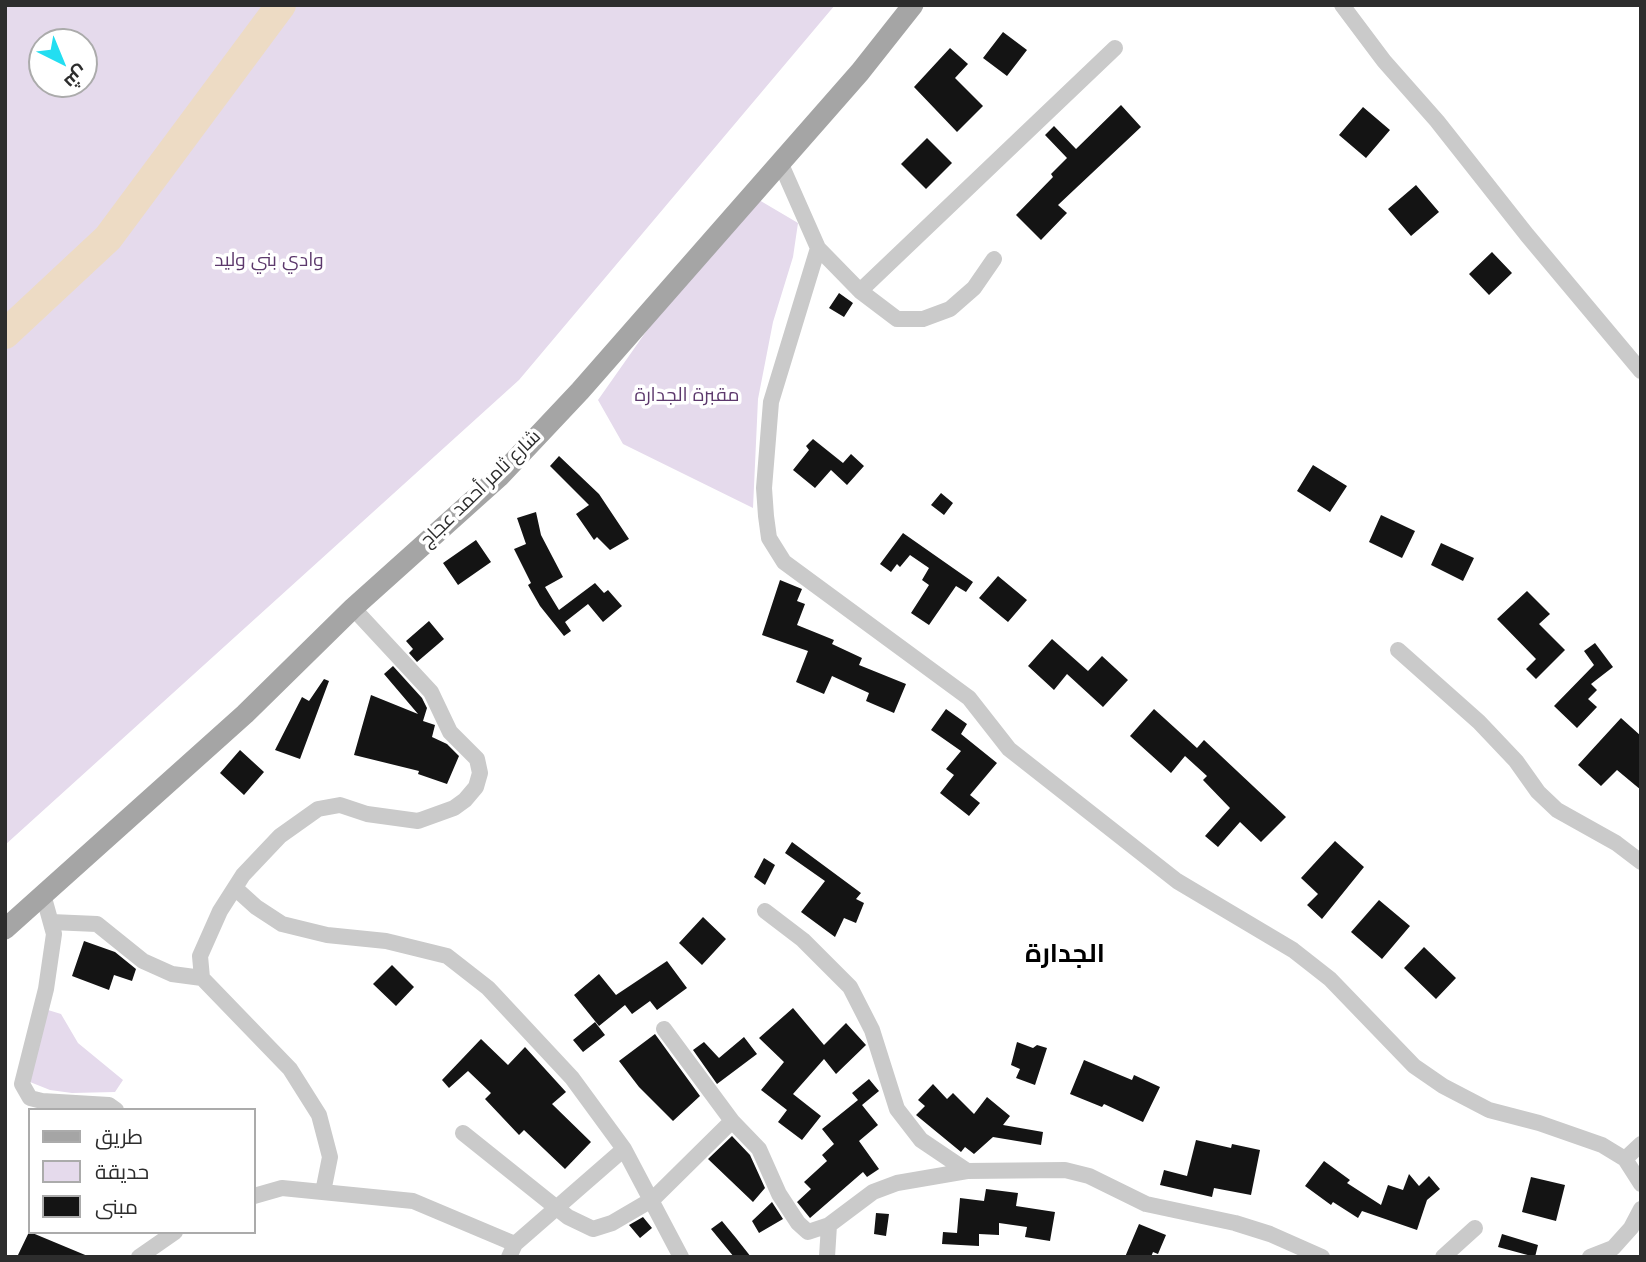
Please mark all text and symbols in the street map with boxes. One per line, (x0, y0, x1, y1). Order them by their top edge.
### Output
north arrow (28, 28, 98, 98)
text: ش (59, 60, 94, 95)
park label: وادي بني وليد (214, 250, 324, 272)
park label: مقبرة الجدارة (635, 385, 739, 407)
street label: شارع ثامر أحمد عجاج (416, 426, 546, 552)
district label: الجدارة (1025, 939, 1105, 971)
legend (28, 1108, 256, 1234)
text: طريق (95, 1123, 143, 1151)
text: حديقة (95, 1158, 149, 1186)
text: مبنى (95, 1193, 138, 1221)

